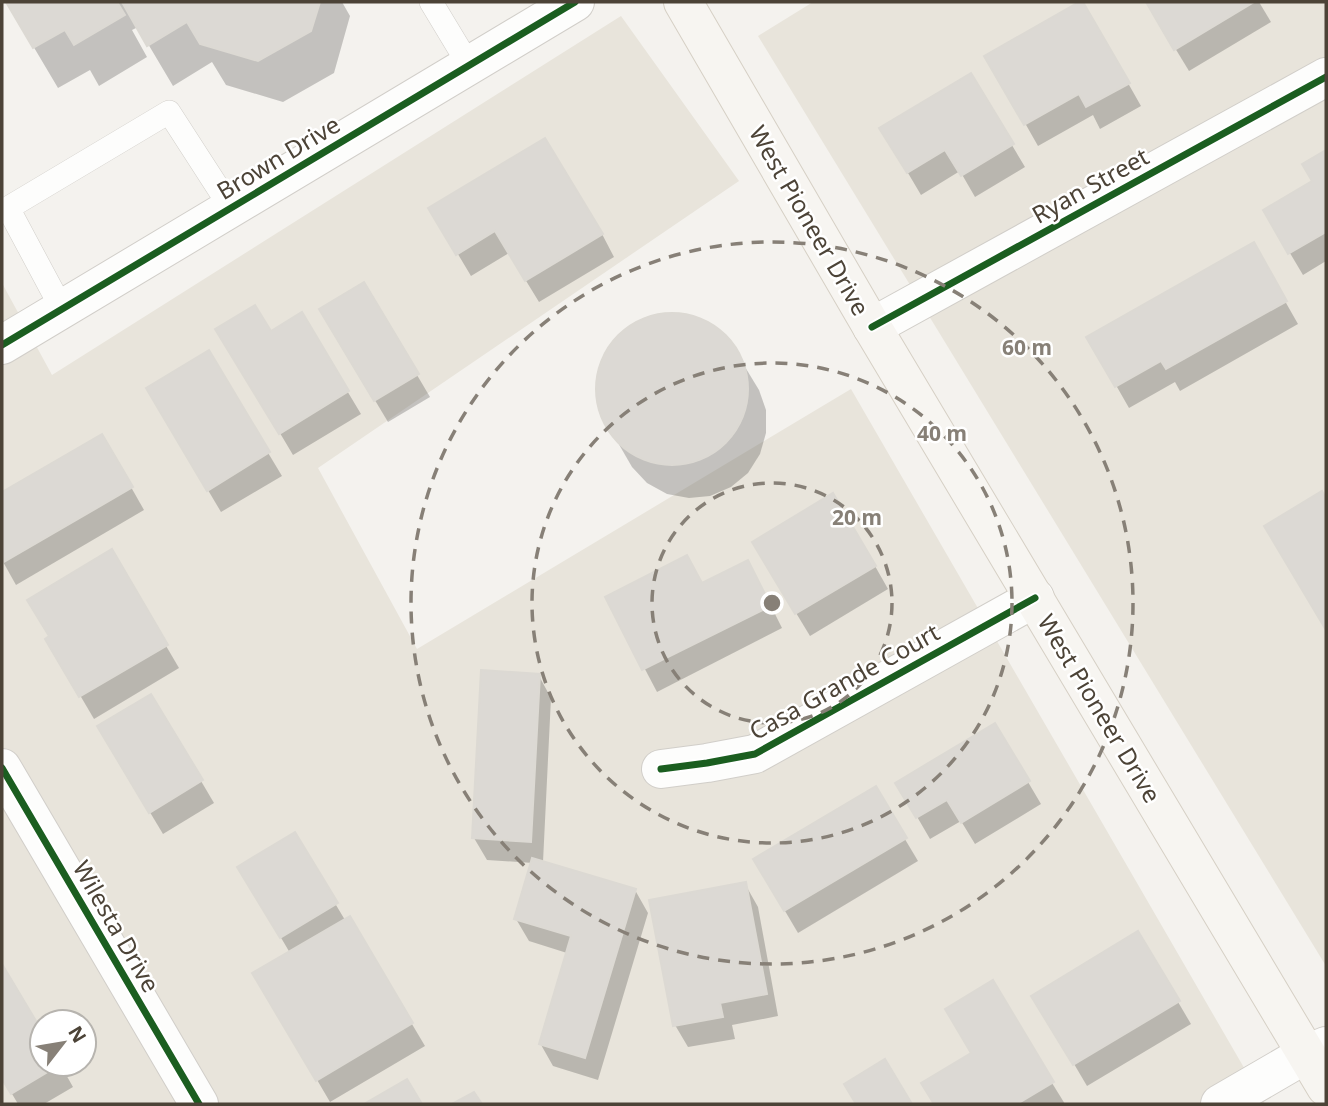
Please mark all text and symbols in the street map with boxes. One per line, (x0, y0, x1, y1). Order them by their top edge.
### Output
street label: Brown Drive (210, 107, 346, 207)
street label: West Pioneer Drive (742, 119, 878, 321)
street label: Ryan Street (1026, 139, 1155, 231)
text: 60 m (1002, 333, 1052, 361)
text: 40 m (917, 419, 967, 447)
text: 20 m (832, 503, 882, 531)
centre of rings (760, 591, 784, 615)
street label: West Pioneer Drive (1031, 608, 1169, 808)
street label: Casa Grande Court (743, 615, 945, 747)
street label: Wilesta Drive (66, 854, 168, 998)
north arrow (28, 1008, 98, 1078)
text: N (62, 1021, 93, 1048)

